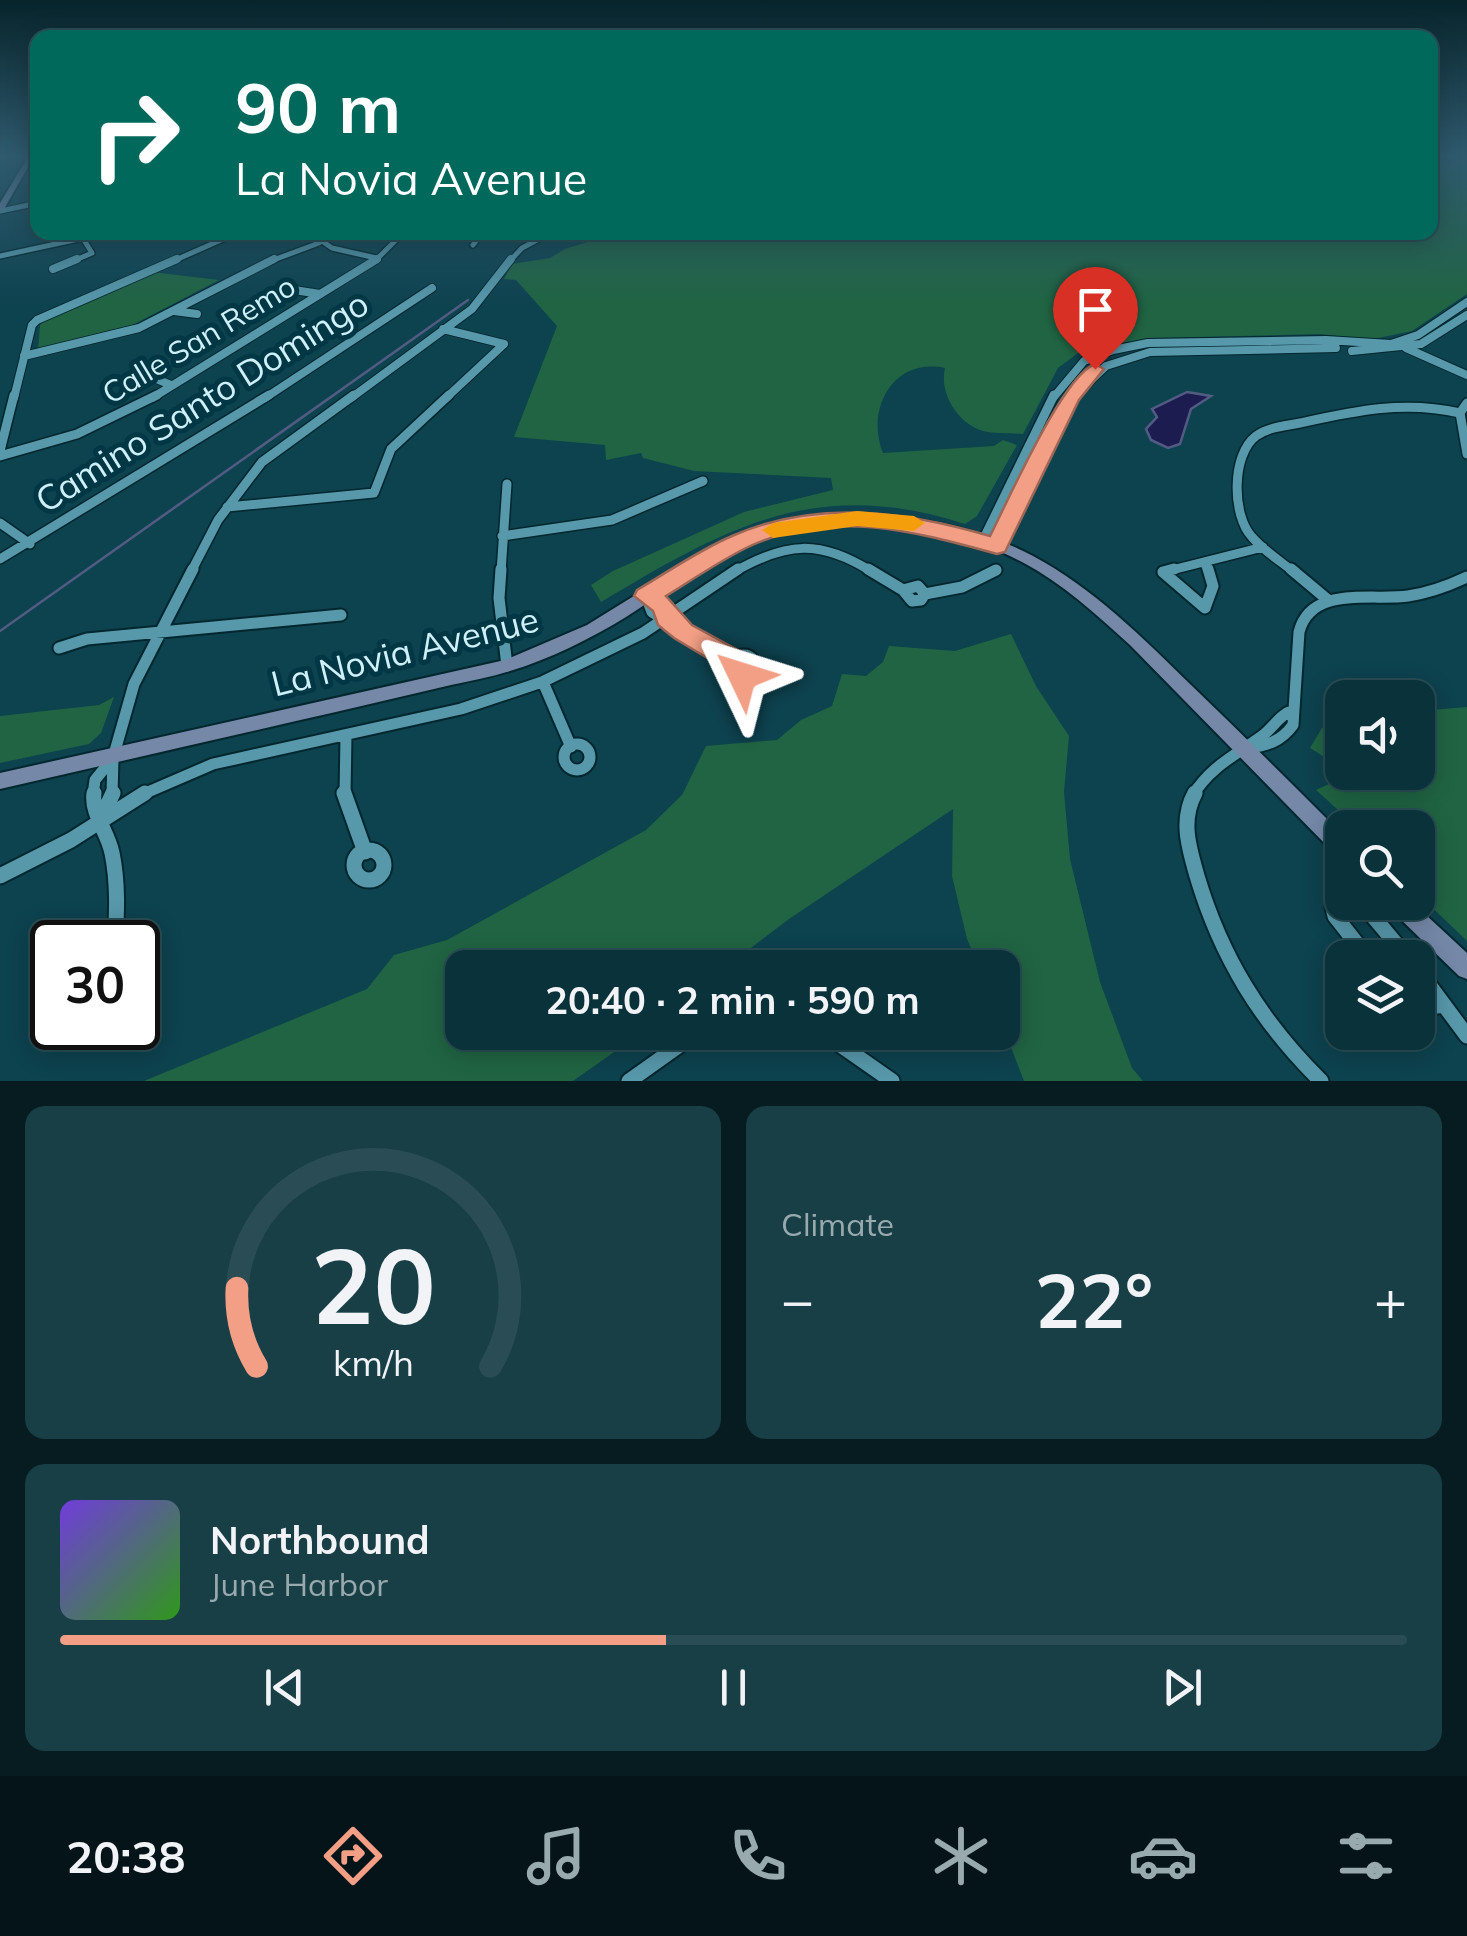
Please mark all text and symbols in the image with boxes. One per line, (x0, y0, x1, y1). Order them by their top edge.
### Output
text: 90 m (235, 63, 401, 151)
icon: right (70, 70, 200, 200)
text: La Novia Avenue (235, 150, 587, 206)
street label: Calle San Remo (95, 267, 302, 412)
pin (1053, 267, 1138, 370)
street label: Camino Santo Domingo (27, 281, 376, 522)
icon: arrive (1068, 282, 1123, 337)
street label: La Novia Avenue (266, 597, 543, 706)
position arrow (690, 624, 794, 728)
map controls (1325, 680, 1435, 1050)
button: sound (1325, 680, 1435, 790)
button: search (1325, 810, 1435, 920)
speed limit sign: 30 (30, 920, 160, 1050)
button: layers (1325, 940, 1435, 1050)
text: 20:40 · 2 min · 590 m (545, 976, 920, 1024)
text: Climate (781, 1204, 894, 1244)
text: 20 (311, 1219, 435, 1350)
text: 22° (1035, 1253, 1153, 1347)
text: − (781, 1265, 814, 1334)
text: + (1374, 1265, 1407, 1334)
text: km/h (333, 1340, 413, 1385)
text: Northbound (210, 1516, 430, 1564)
text: June Harbor (210, 1564, 388, 1604)
icon: previous (257, 1660, 312, 1715)
icon: pause (706, 1660, 761, 1715)
icon: next (1155, 1660, 1210, 1715)
icon: directions (318, 1821, 388, 1891)
icon: music (521, 1821, 591, 1891)
icon: phone (723, 1821, 793, 1891)
icon: climate (926, 1821, 996, 1891)
icon: car (1128, 1821, 1198, 1891)
icon: filters (1331, 1821, 1401, 1891)
text: 20:38 (66, 1828, 185, 1884)

